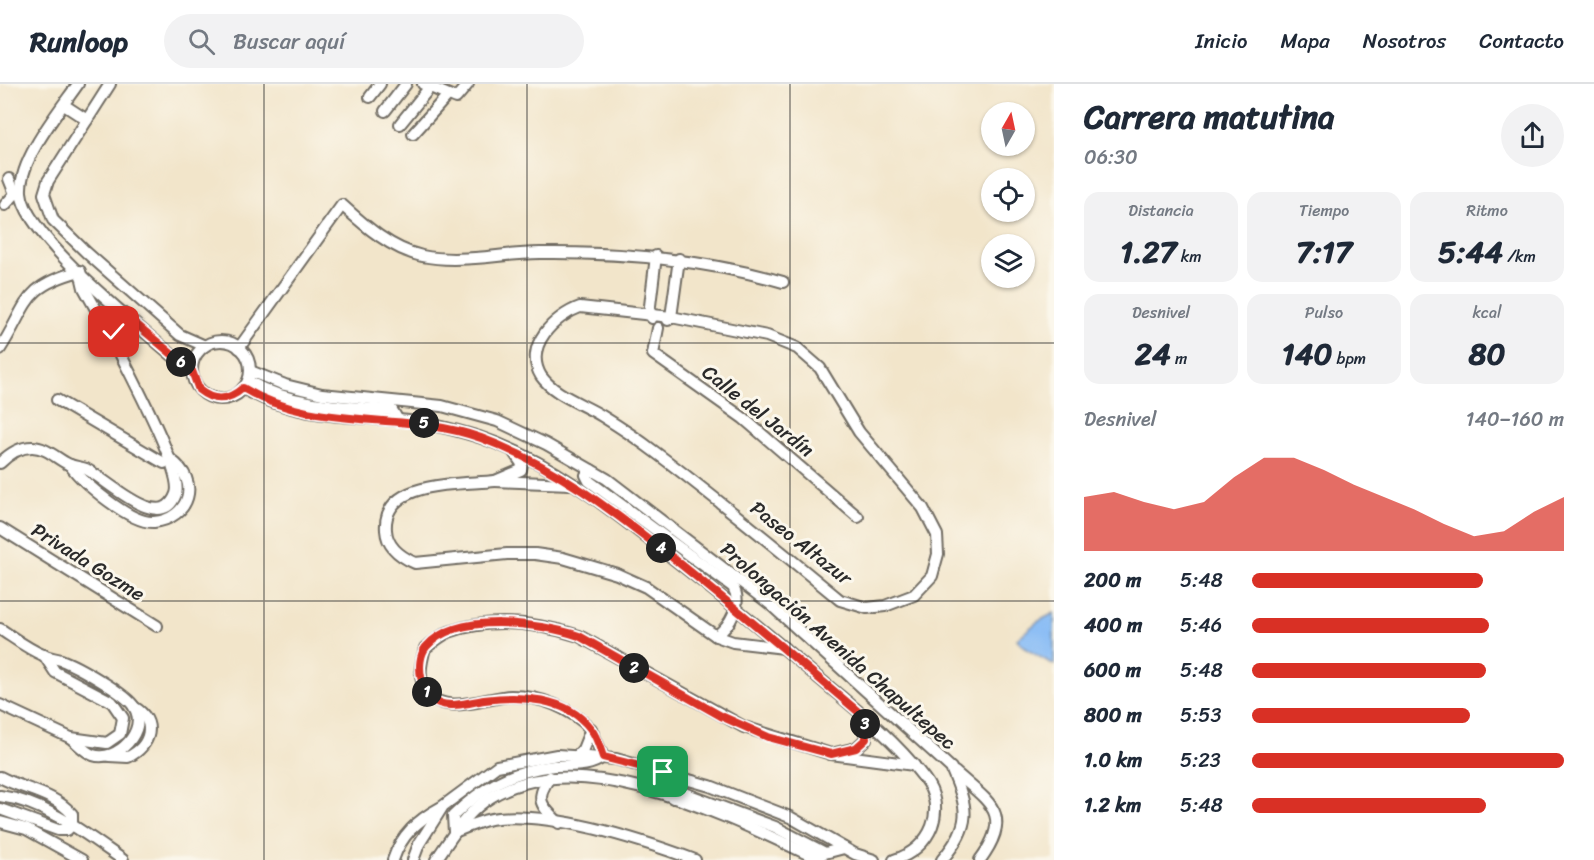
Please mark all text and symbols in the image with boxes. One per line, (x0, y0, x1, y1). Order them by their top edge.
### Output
search box (164, 14, 584, 68)
text: Runloop (30, 17, 128, 66)
text: Buscar aquí (233, 22, 345, 61)
text: Inicio (1195, 22, 1247, 60)
text: Mapa (1280, 22, 1330, 60)
text: Nosotros (1363, 22, 1446, 60)
text: Contacto (1479, 22, 1564, 60)
icon: search (185, 25, 218, 58)
text: Carrera matutina (1084, 88, 1335, 146)
north arrow (981, 102, 1035, 156)
map controls (981, 102, 1035, 288)
button: share (1501, 104, 1564, 167)
text: 06:30 (1084, 140, 1138, 175)
button: locate (981, 168, 1035, 222)
text: Distancia (1128, 196, 1194, 225)
text: Tiempo (1299, 196, 1349, 225)
text: Ritmo (1466, 196, 1508, 225)
text: 1.27 (1120, 225, 1177, 279)
text: 7:17 (1296, 225, 1352, 279)
text: 5:44 (1438, 225, 1503, 279)
button: layers (981, 234, 1035, 288)
text: km (1177, 242, 1202, 271)
text: /km (1503, 242, 1536, 271)
text: Desnivel (1132, 298, 1190, 327)
text: Pulso (1305, 298, 1343, 327)
text: kcal (1472, 298, 1502, 327)
pin (88, 306, 139, 357)
icon: check (97, 315, 130, 348)
text: 24 (1135, 327, 1171, 381)
text: 140 (1282, 327, 1332, 381)
text: 80 (1468, 327, 1506, 381)
text: m (1171, 344, 1187, 373)
text: bpm (1332, 344, 1366, 373)
pin: 6 (166, 347, 196, 377)
text: 6 (176, 347, 186, 376)
street label: Calle del Jardín (694, 356, 822, 466)
text: Desnivel (1084, 402, 1156, 437)
text: 140–160 m (1466, 402, 1564, 437)
pin: 5 (409, 408, 439, 438)
text: 5 (419, 408, 429, 437)
street label: Paseo Altazur (742, 492, 861, 595)
street label: Privada Gozme (24, 513, 152, 611)
pin: 4 (646, 533, 676, 563)
text: 4 (656, 533, 666, 562)
street label: Prolongación Avenida Chapultepec (712, 533, 964, 759)
text: 200 m (1084, 563, 1141, 598)
text: 5:48 (1180, 563, 1223, 598)
text: 400 m (1084, 608, 1142, 643)
text: 5:46 (1180, 608, 1222, 643)
pin: 2 (619, 653, 649, 683)
text: 2 (629, 653, 639, 682)
text: 600 m (1084, 653, 1141, 688)
text: 5:48 (1180, 653, 1223, 688)
pin: 1 (412, 677, 442, 707)
text: 1 (424, 677, 430, 706)
text: 800 m (1084, 698, 1142, 733)
text: 5:53 (1180, 698, 1221, 733)
pin: 3 (850, 709, 880, 739)
text: 3 (861, 709, 869, 738)
text: 1.0 km (1084, 743, 1142, 778)
text: 5:23 (1180, 743, 1221, 778)
pin (637, 746, 688, 797)
icon: arrive (646, 755, 679, 788)
text: 1.2 km (1084, 788, 1141, 823)
text: 5:48 (1180, 788, 1223, 823)

